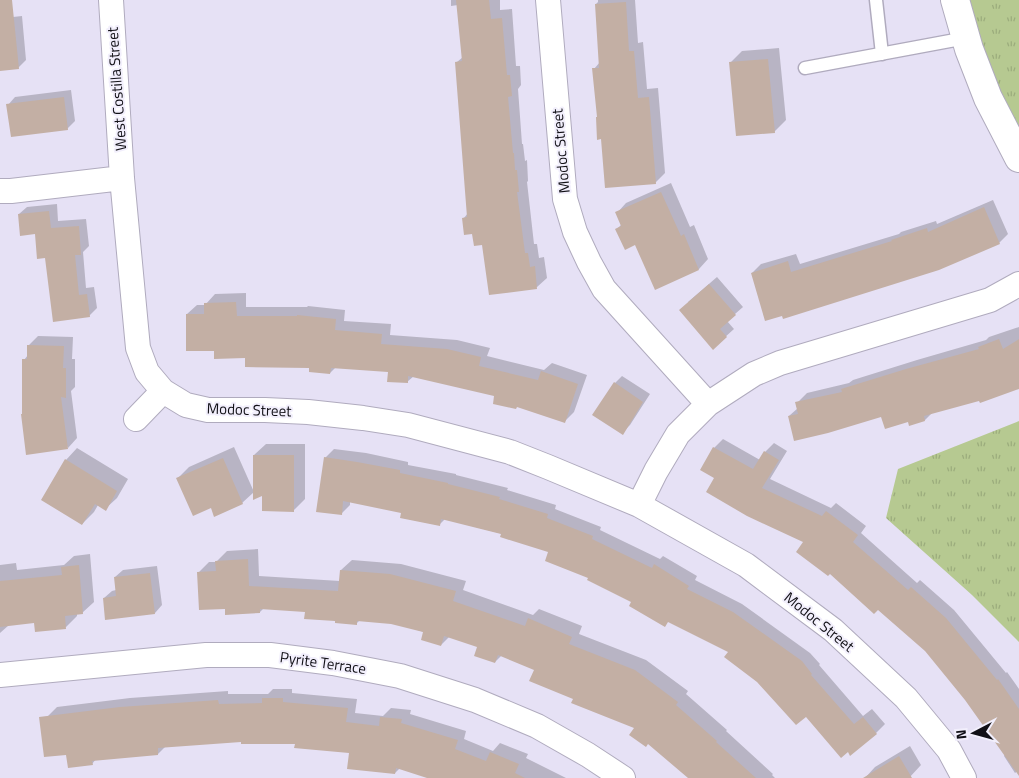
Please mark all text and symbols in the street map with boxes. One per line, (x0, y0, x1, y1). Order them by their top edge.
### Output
street label: West Costilla Street (101, 26, 132, 152)
street label: Modoc Street (545, 107, 576, 194)
street label: Modoc Street (206, 397, 293, 422)
street label: Modoc Street (779, 586, 860, 658)
street label: Pyrite Terrace (279, 645, 368, 680)
north arrow (949, 708, 999, 758)
text: N (950, 728, 972, 740)

